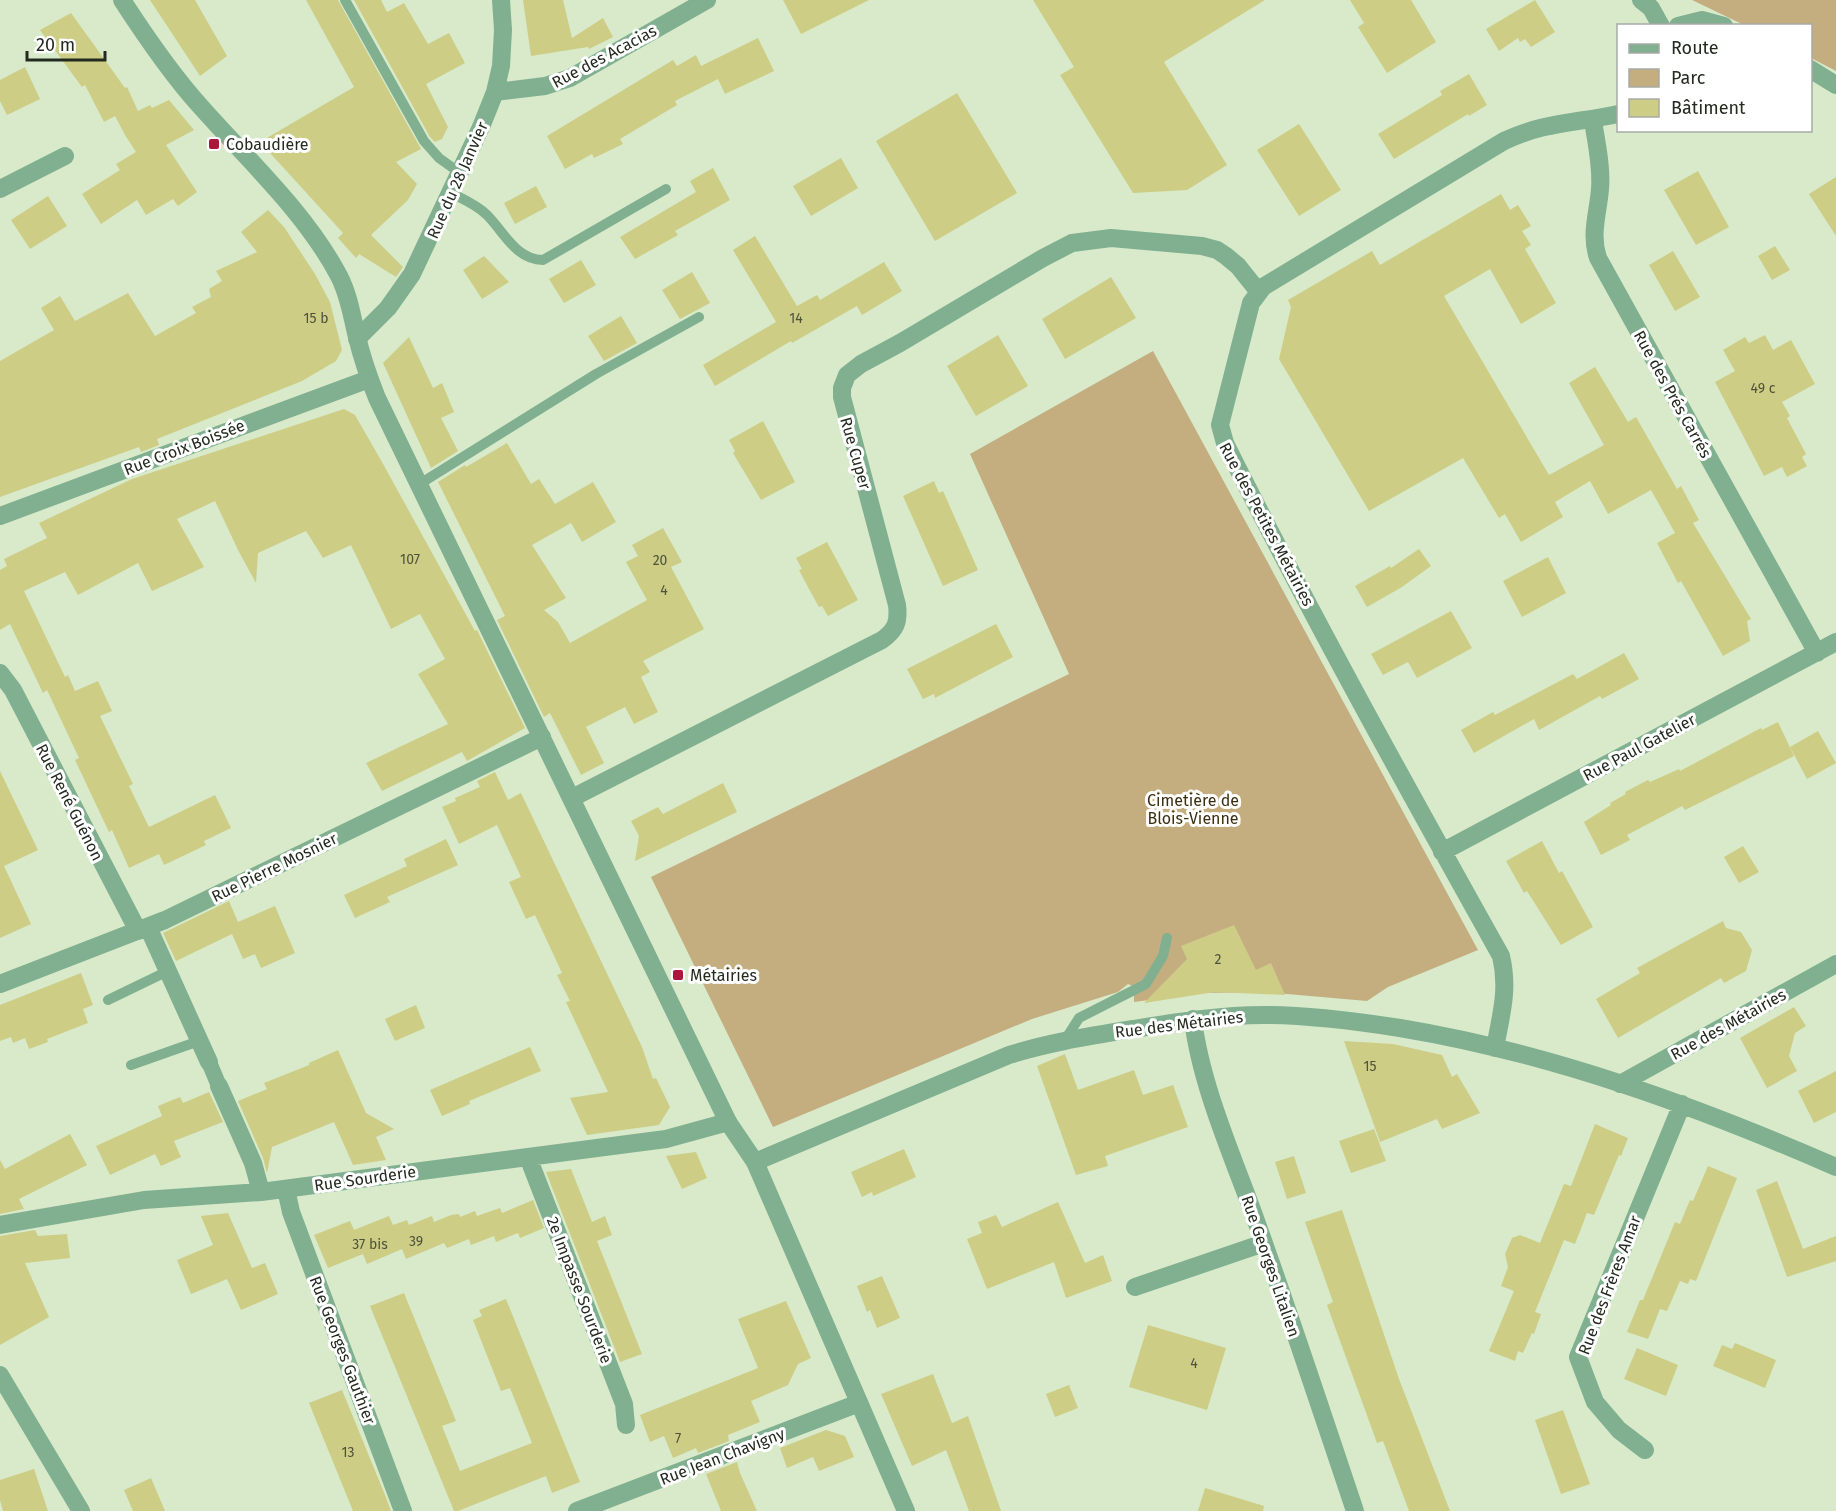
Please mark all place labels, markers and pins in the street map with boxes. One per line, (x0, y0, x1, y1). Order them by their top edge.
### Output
place label: Cobaudière (226, 135, 309, 154)
marker: Cobaudière (207, 137, 221, 151)
place label: Métairies (690, 966, 757, 985)
marker: Métairies (671, 968, 685, 982)

